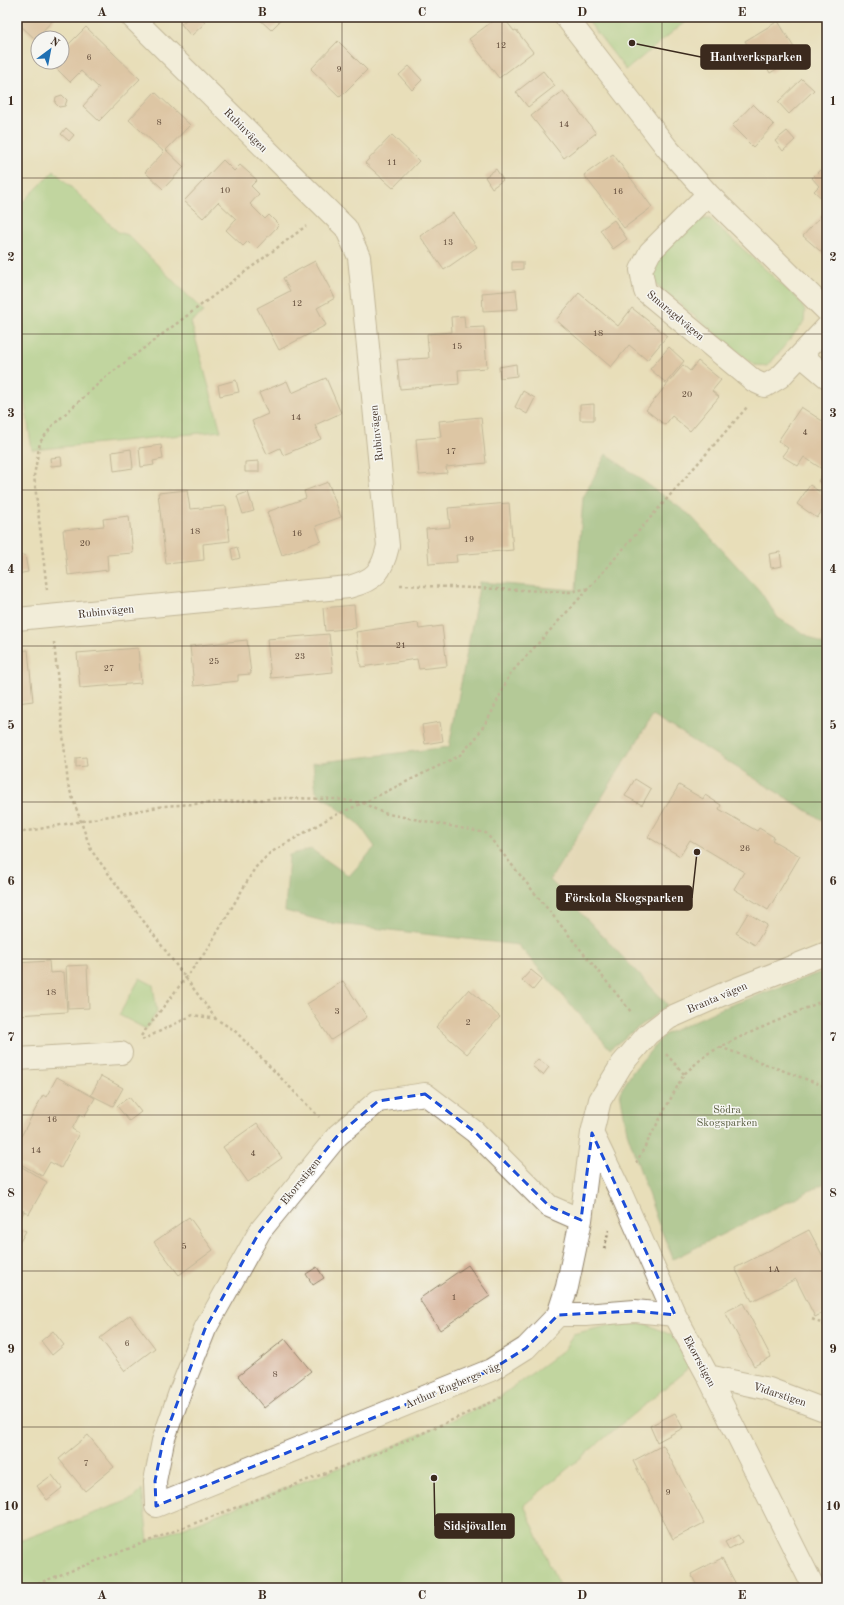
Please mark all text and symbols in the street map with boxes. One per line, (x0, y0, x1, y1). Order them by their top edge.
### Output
text: A (97, 6, 107, 19)
text: B (257, 6, 267, 19)
text: C (418, 6, 426, 19)
text: D (577, 6, 587, 19)
text: E (738, 6, 747, 19)
north arrow (30, 30, 70, 70)
text: N (48, 36, 61, 50)
house number: 12 (496, 41, 506, 50)
callout: Hantverksparken (701, 45, 810, 69)
text: Hantverksparken (710, 52, 803, 64)
house number: 6 (86, 53, 92, 62)
house number: 9 (336, 65, 342, 74)
text: 1 (7, 95, 15, 108)
text: 1 (829, 95, 837, 108)
street label: Rubinvägen (221, 107, 269, 155)
house number: 8 (156, 118, 162, 127)
house number: 14 (559, 120, 569, 129)
house number: 11 (387, 158, 397, 167)
house number: 10 (220, 186, 230, 195)
house number: 16 (613, 187, 623, 196)
house number: 13 (443, 238, 453, 247)
text: 2 (7, 251, 15, 264)
text: 2 (829, 251, 837, 264)
street label: Smaragdvägen (644, 289, 706, 343)
house number: 12 (292, 299, 302, 308)
house number: 18 (593, 329, 603, 338)
house number: 15 (452, 342, 462, 351)
house number: 20 (682, 390, 692, 399)
street label: Rubinvägen (369, 404, 386, 462)
text: 3 (7, 407, 15, 420)
text: 3 (829, 407, 837, 420)
house number: 14 (291, 413, 301, 422)
house number: 4 (802, 428, 808, 437)
house number: 17 (446, 447, 456, 456)
house number: 18 (190, 527, 200, 536)
house number: 16 (292, 529, 302, 538)
house number: 19 (464, 535, 474, 544)
house number: 20 (80, 539, 90, 548)
text: 4 (7, 563, 15, 576)
text: 4 (829, 563, 837, 576)
street label: Rubinvägen (77, 604, 135, 621)
house number: 21 (396, 641, 406, 650)
house number: 23 (295, 652, 305, 661)
house number: 25 (209, 657, 219, 666)
house number: 27 (104, 664, 114, 673)
text: 5 (7, 719, 15, 732)
text: 5 (829, 719, 837, 732)
house number: 26 (740, 844, 750, 853)
text: 6 (7, 875, 15, 888)
text: 6 (829, 875, 837, 888)
callout: Förskola Skogsparken (557, 886, 692, 910)
text: Förskola Skogsparken (564, 893, 684, 905)
street label: Branta vägen (686, 981, 749, 1016)
house number: 18 (46, 988, 56, 997)
house number: 3 (334, 1007, 340, 1016)
house number: 2 (465, 1018, 471, 1027)
text: 7 (7, 1031, 15, 1044)
text: 7 (829, 1031, 837, 1044)
park label: Södra Skogsparken (696, 1105, 758, 1129)
house number: 16 (47, 1115, 57, 1124)
house number: 14 (31, 1146, 41, 1155)
house number: 4 (250, 1149, 256, 1158)
street label: Ekorrstigen (279, 1157, 323, 1207)
text: 8 (7, 1187, 15, 1200)
text: 8 (829, 1187, 837, 1200)
house number: 5 (181, 1242, 187, 1251)
house number: 1A (768, 1265, 780, 1274)
house number: 1 (451, 1293, 457, 1302)
street label: Ekorrstigen (681, 1334, 717, 1389)
house number: 6 (124, 1339, 130, 1348)
text: 9 (7, 1343, 15, 1356)
text: 9 (829, 1343, 837, 1356)
street label: Arthur Engbergs väg (404, 1361, 502, 1411)
house number: 8 (272, 1370, 278, 1379)
street label: Vidarstigen (752, 1382, 808, 1409)
house number: 7 (83, 1459, 89, 1468)
house number: 9 (665, 1488, 671, 1497)
text: 10 (3, 1500, 19, 1513)
text: 10 (825, 1500, 841, 1513)
callout: Sidsjövallen (435, 1514, 514, 1538)
text: Sidsjövallen (443, 1521, 507, 1533)
text: A (97, 1589, 107, 1602)
text: B (257, 1589, 267, 1602)
text: C (418, 1589, 426, 1602)
text: D (577, 1589, 587, 1602)
text: E (738, 1589, 747, 1602)

